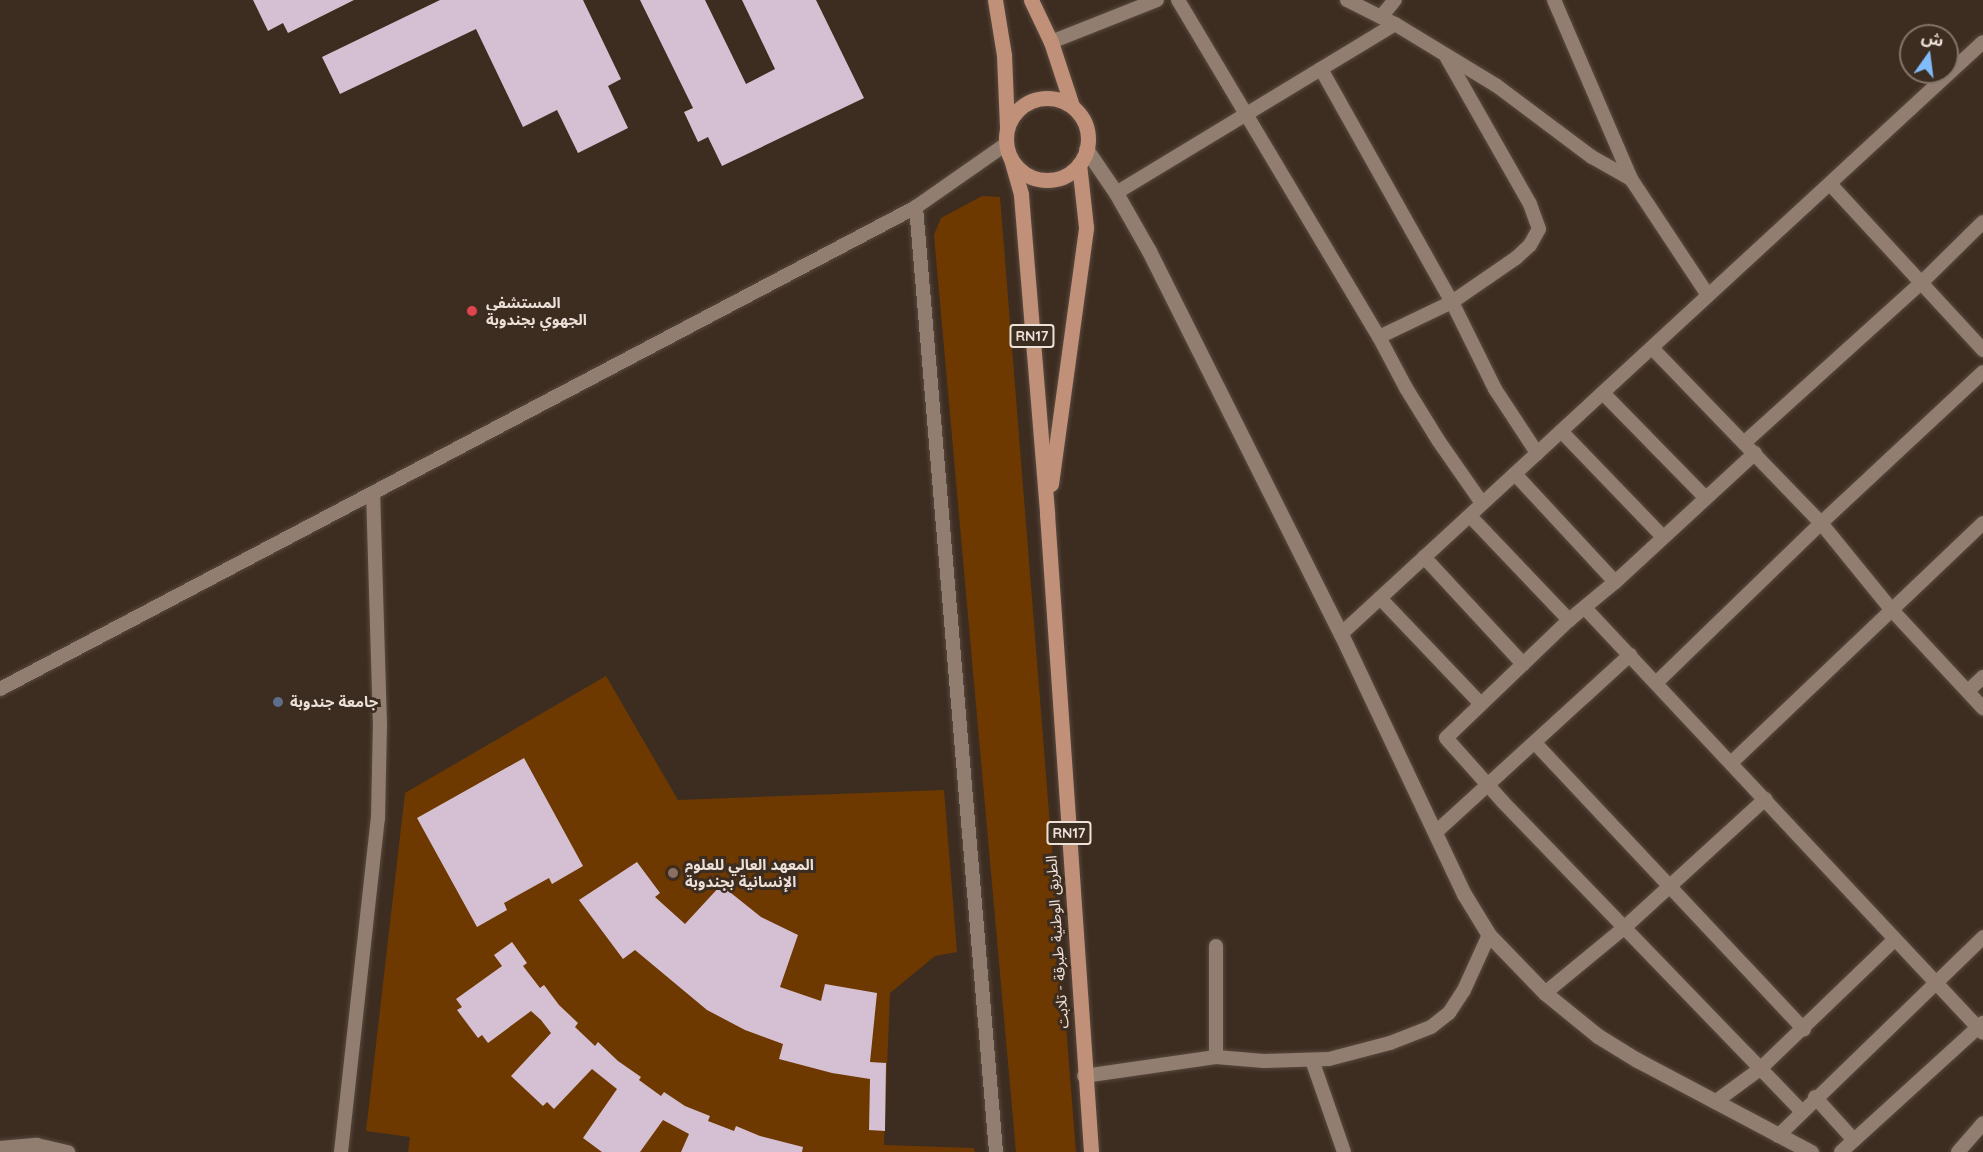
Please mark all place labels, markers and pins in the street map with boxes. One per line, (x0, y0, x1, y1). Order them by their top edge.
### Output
place label: المستشفى الجهوي بجندوبة (486, 293, 587, 328)
marker: المستشفى الجهوي بجندوبة (463, 302, 481, 320)
place label: جامعة جندوبة (290, 693, 378, 711)
marker: جامعة جندوبة (271, 695, 285, 709)
place label: المعهد العالي للعلوم الإنسانية بجندوبة (685, 855, 814, 890)
marker: المعهد العالي للعلوم الإنسانية بجندوبة (666, 866, 680, 880)

